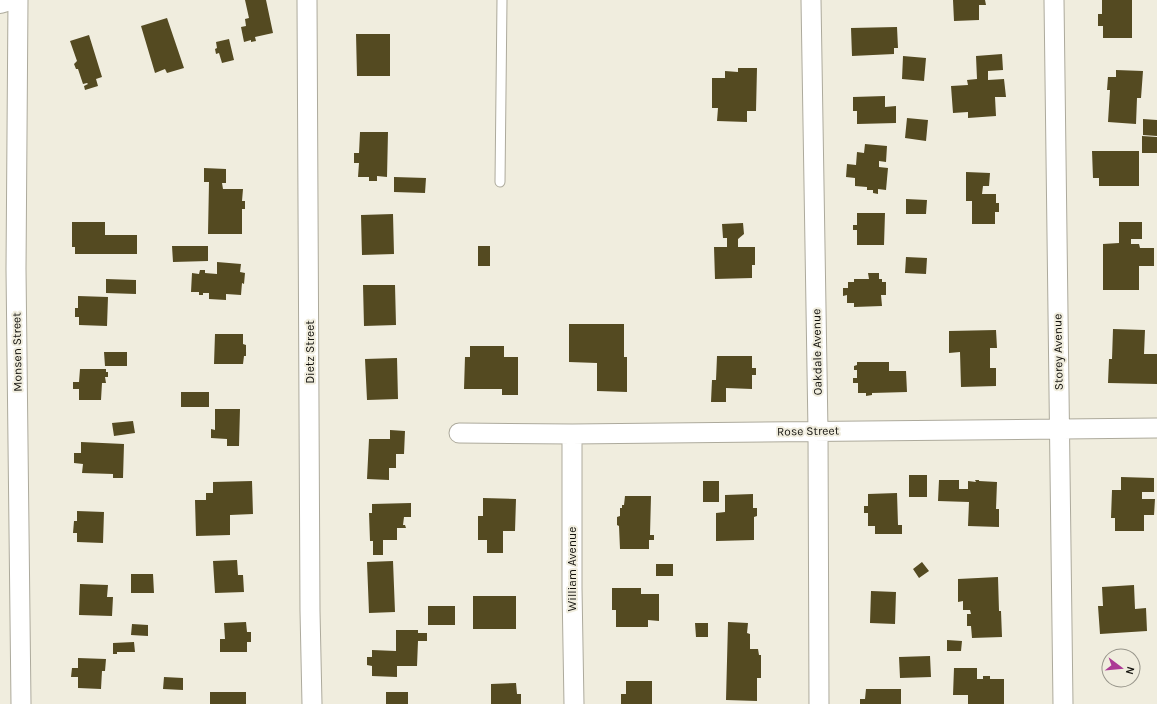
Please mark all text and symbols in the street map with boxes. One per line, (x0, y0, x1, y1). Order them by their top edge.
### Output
street label: Oakdale Avenue (809, 309, 825, 395)
street label: Monsen Street (9, 312, 25, 392)
street label: Storey Avenue (1050, 314, 1066, 390)
street label: Dietz Street (303, 320, 317, 384)
street label: Rose Street (777, 423, 840, 439)
street label: William Avenue (565, 527, 579, 611)
north arrow (1101, 648, 1141, 688)
text: N (1123, 665, 1137, 676)

